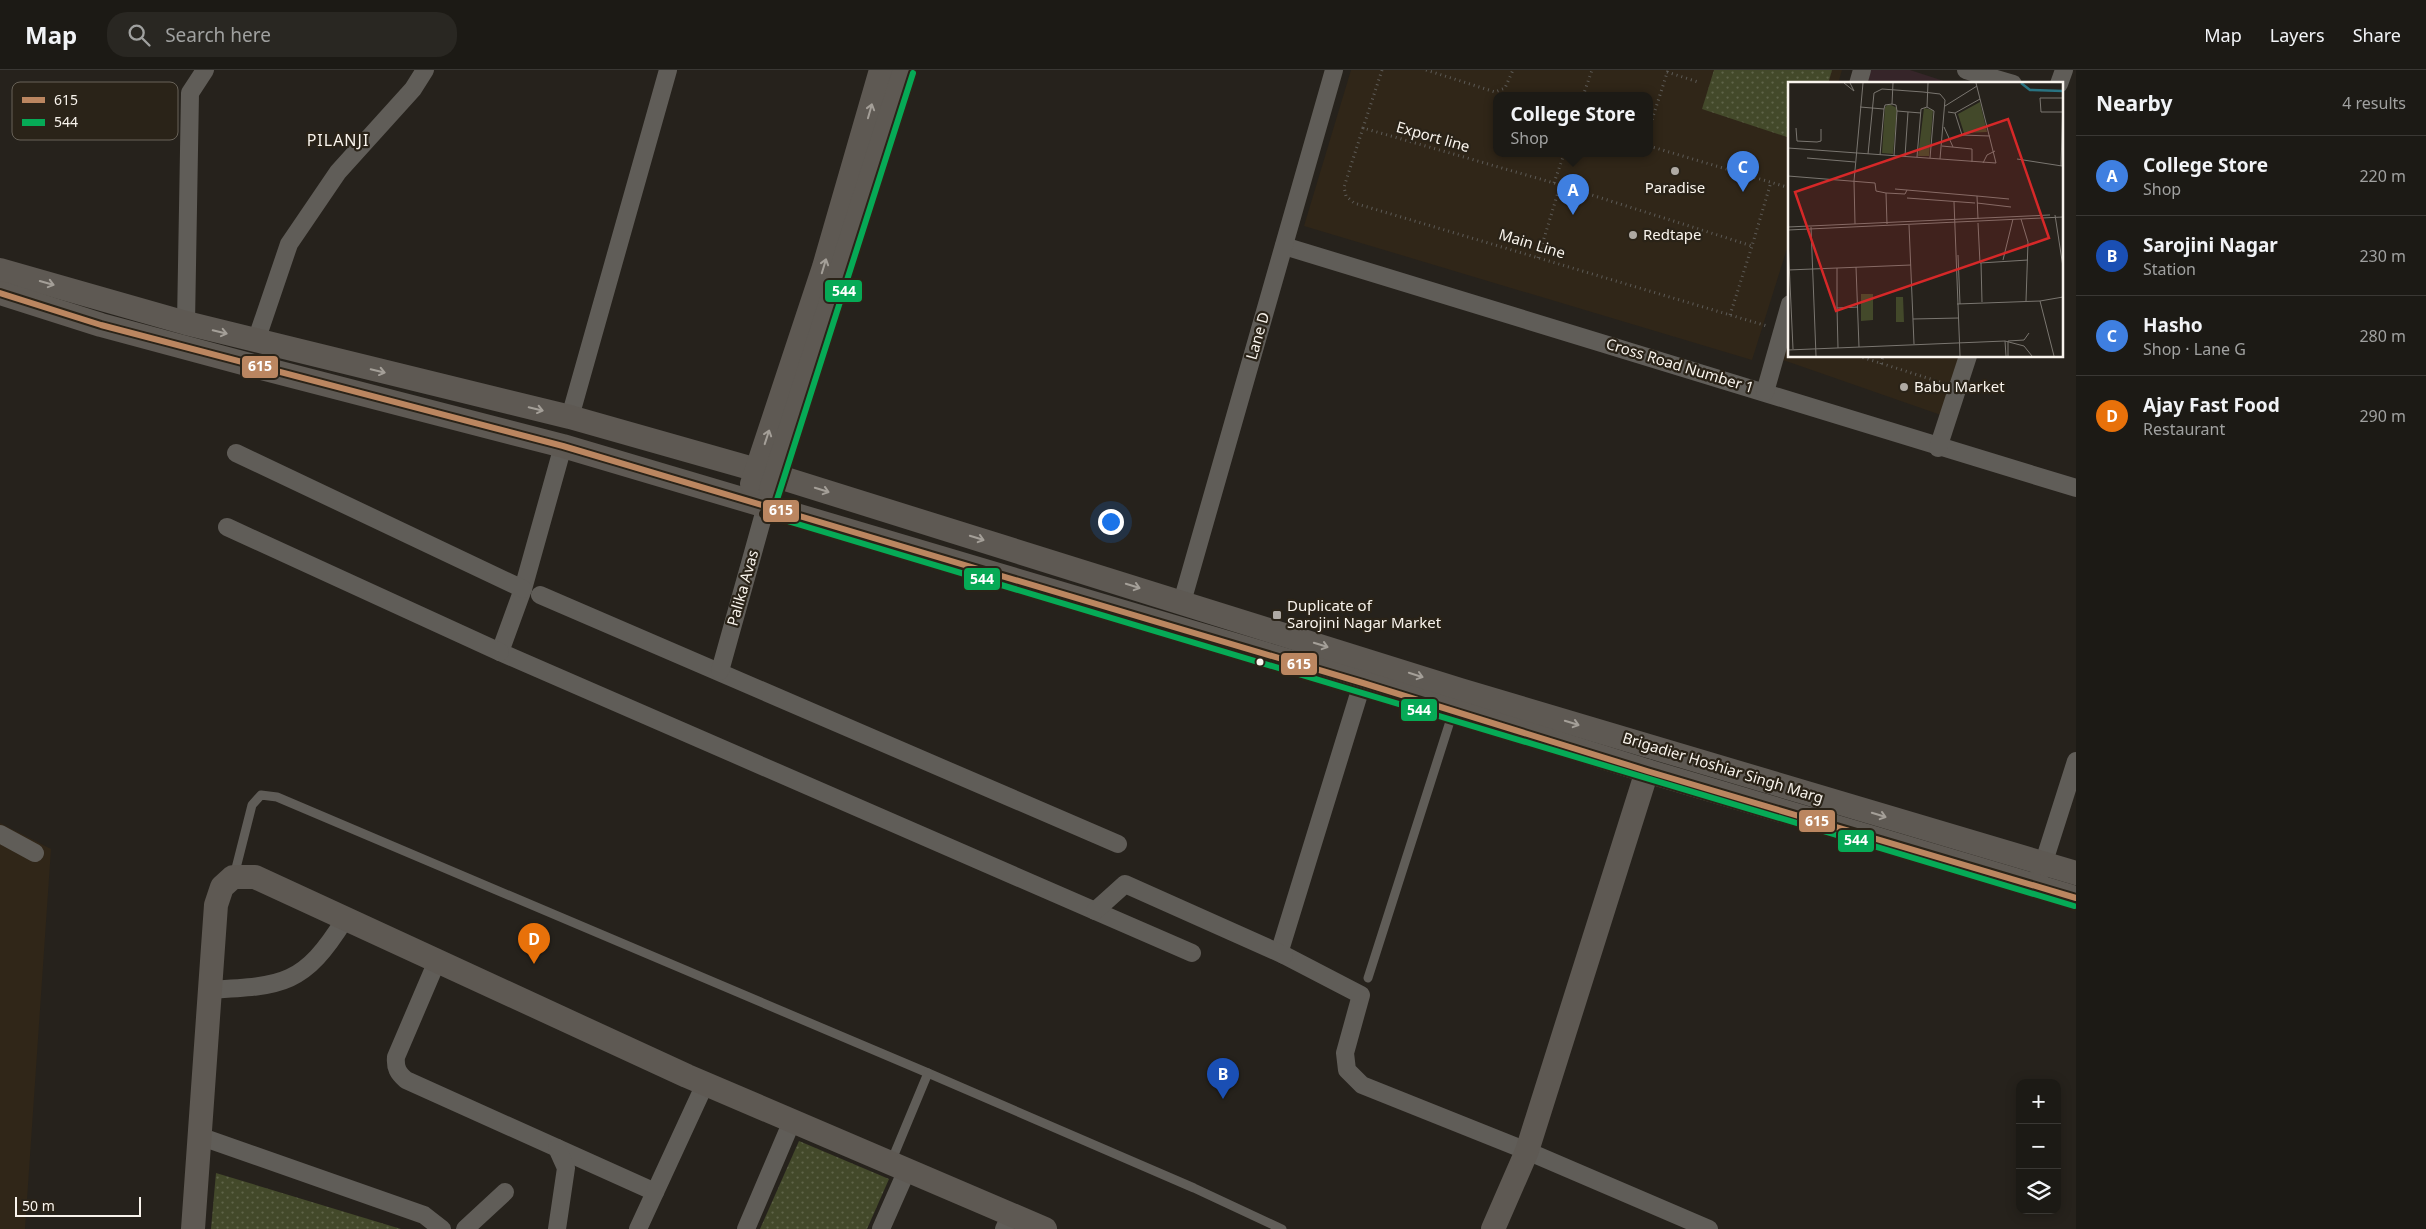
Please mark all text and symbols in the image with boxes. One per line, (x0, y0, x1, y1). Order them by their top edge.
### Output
search box (107, 12, 457, 57)
text: Map (25, 18, 77, 51)
icon: search (125, 21, 153, 49)
text: Search here (165, 22, 271, 48)
text: Map (2204, 23, 2242, 47)
text: Layers (2270, 23, 2325, 47)
text: Share (2353, 23, 2401, 47)
legend (12, 82, 178, 140)
inset map (1788, 82, 2064, 358)
text: Nearby (2096, 89, 2172, 117)
text: 615 (54, 90, 78, 109)
popup (1493, 92, 1653, 157)
text: 4 results (2342, 92, 2406, 114)
text: College Store (1510, 101, 1636, 127)
one-way arrow (865, 103, 875, 119)
text: 544 (54, 112, 78, 131)
street label: Export line (1394, 116, 1472, 156)
text: Shop (1510, 127, 1549, 149)
district label: PILANJI (307, 129, 369, 151)
pin: C (1727, 151, 1759, 192)
text: College Store (2143, 152, 2268, 178)
marker: Paradise (1669, 165, 1681, 177)
text: A (2106, 165, 2118, 187)
text: 220 m (2359, 165, 2406, 187)
pin: A (1557, 174, 1589, 215)
place label: Paradise (1645, 177, 1705, 197)
text: Shop (2143, 178, 2181, 200)
street label: Main Line (1497, 223, 1568, 263)
place label: Redtape (1643, 224, 1702, 244)
marker: Redtape (1627, 229, 1639, 241)
text: Sarojini Nagar (2143, 232, 2278, 258)
text: B (2107, 245, 2117, 267)
text: 230 m (2359, 245, 2406, 267)
text: Station (2143, 258, 2196, 280)
one-way arrow (819, 259, 829, 275)
one-way arrow (38, 279, 54, 289)
line badge: 544 (824, 279, 863, 303)
text: 544 (832, 281, 856, 300)
street label: Lane D (1241, 309, 1273, 362)
text: Hasho (2143, 312, 2203, 338)
text: C (2107, 325, 2117, 347)
text: 280 m (2359, 325, 2406, 347)
one-way arrow (212, 328, 228, 337)
street label: Cross Road Number 1 (1604, 333, 1757, 397)
text: Shop · Lane G (2143, 338, 2246, 360)
line badge: 615 (241, 355, 279, 379)
text: 615 (248, 356, 272, 375)
one-way arrow (369, 367, 385, 376)
place label: Babu Market (1914, 376, 2005, 396)
marker: Babu Market (1898, 381, 1910, 393)
text: Ajay Fast Food (2143, 392, 2280, 418)
one-way arrow (528, 405, 544, 414)
text: D (2106, 405, 2118, 427)
text: 290 m (2359, 405, 2406, 427)
text: Restaurant (2143, 418, 2225, 440)
one-way arrow (763, 430, 773, 446)
one-way arrow (814, 486, 830, 496)
line badge: 615 (762, 499, 800, 523)
text: 615 (769, 500, 793, 519)
your location (1098, 509, 1124, 535)
one-way arrow (969, 534, 985, 544)
street label: Palika Avas (722, 547, 762, 628)
line badge: 544 (963, 567, 1001, 591)
text: 544 (970, 569, 994, 588)
one-way arrow (1124, 582, 1140, 592)
place label: Duplicate of Sarojini Nagar Market (1287, 595, 1442, 632)
marker: Duplicate of Sarojini Nagar Market (1271, 609, 1283, 621)
one-way arrow (1313, 640, 1329, 650)
line badge: 615 (1280, 652, 1318, 676)
text: 615 (1287, 654, 1311, 673)
unlabelled marker (1255, 657, 1265, 667)
one-way arrow (1408, 671, 1424, 680)
line badge: 544 (1400, 698, 1438, 722)
text: 544 (1407, 700, 1431, 719)
one-way arrow (1563, 719, 1579, 729)
street label: Brigadier Hoshiar Singh Marg (1620, 727, 1826, 807)
line badge: 615 (1798, 809, 1836, 833)
one-way arrow (1871, 810, 1887, 820)
text: 615 (1805, 811, 1829, 830)
line badge: 544 (1837, 829, 1875, 853)
text: 544 (1844, 830, 1868, 849)
pin: D (518, 923, 550, 964)
pin: B (1207, 1058, 1239, 1099)
map controls (2016, 1079, 2061, 1214)
button: + (2016, 1079, 2061, 1124)
button: − (2016, 1124, 2061, 1169)
button: layers (2016, 1169, 2061, 1214)
scale bar (15, 1194, 141, 1217)
text: 50 m (22, 1196, 55, 1215)

